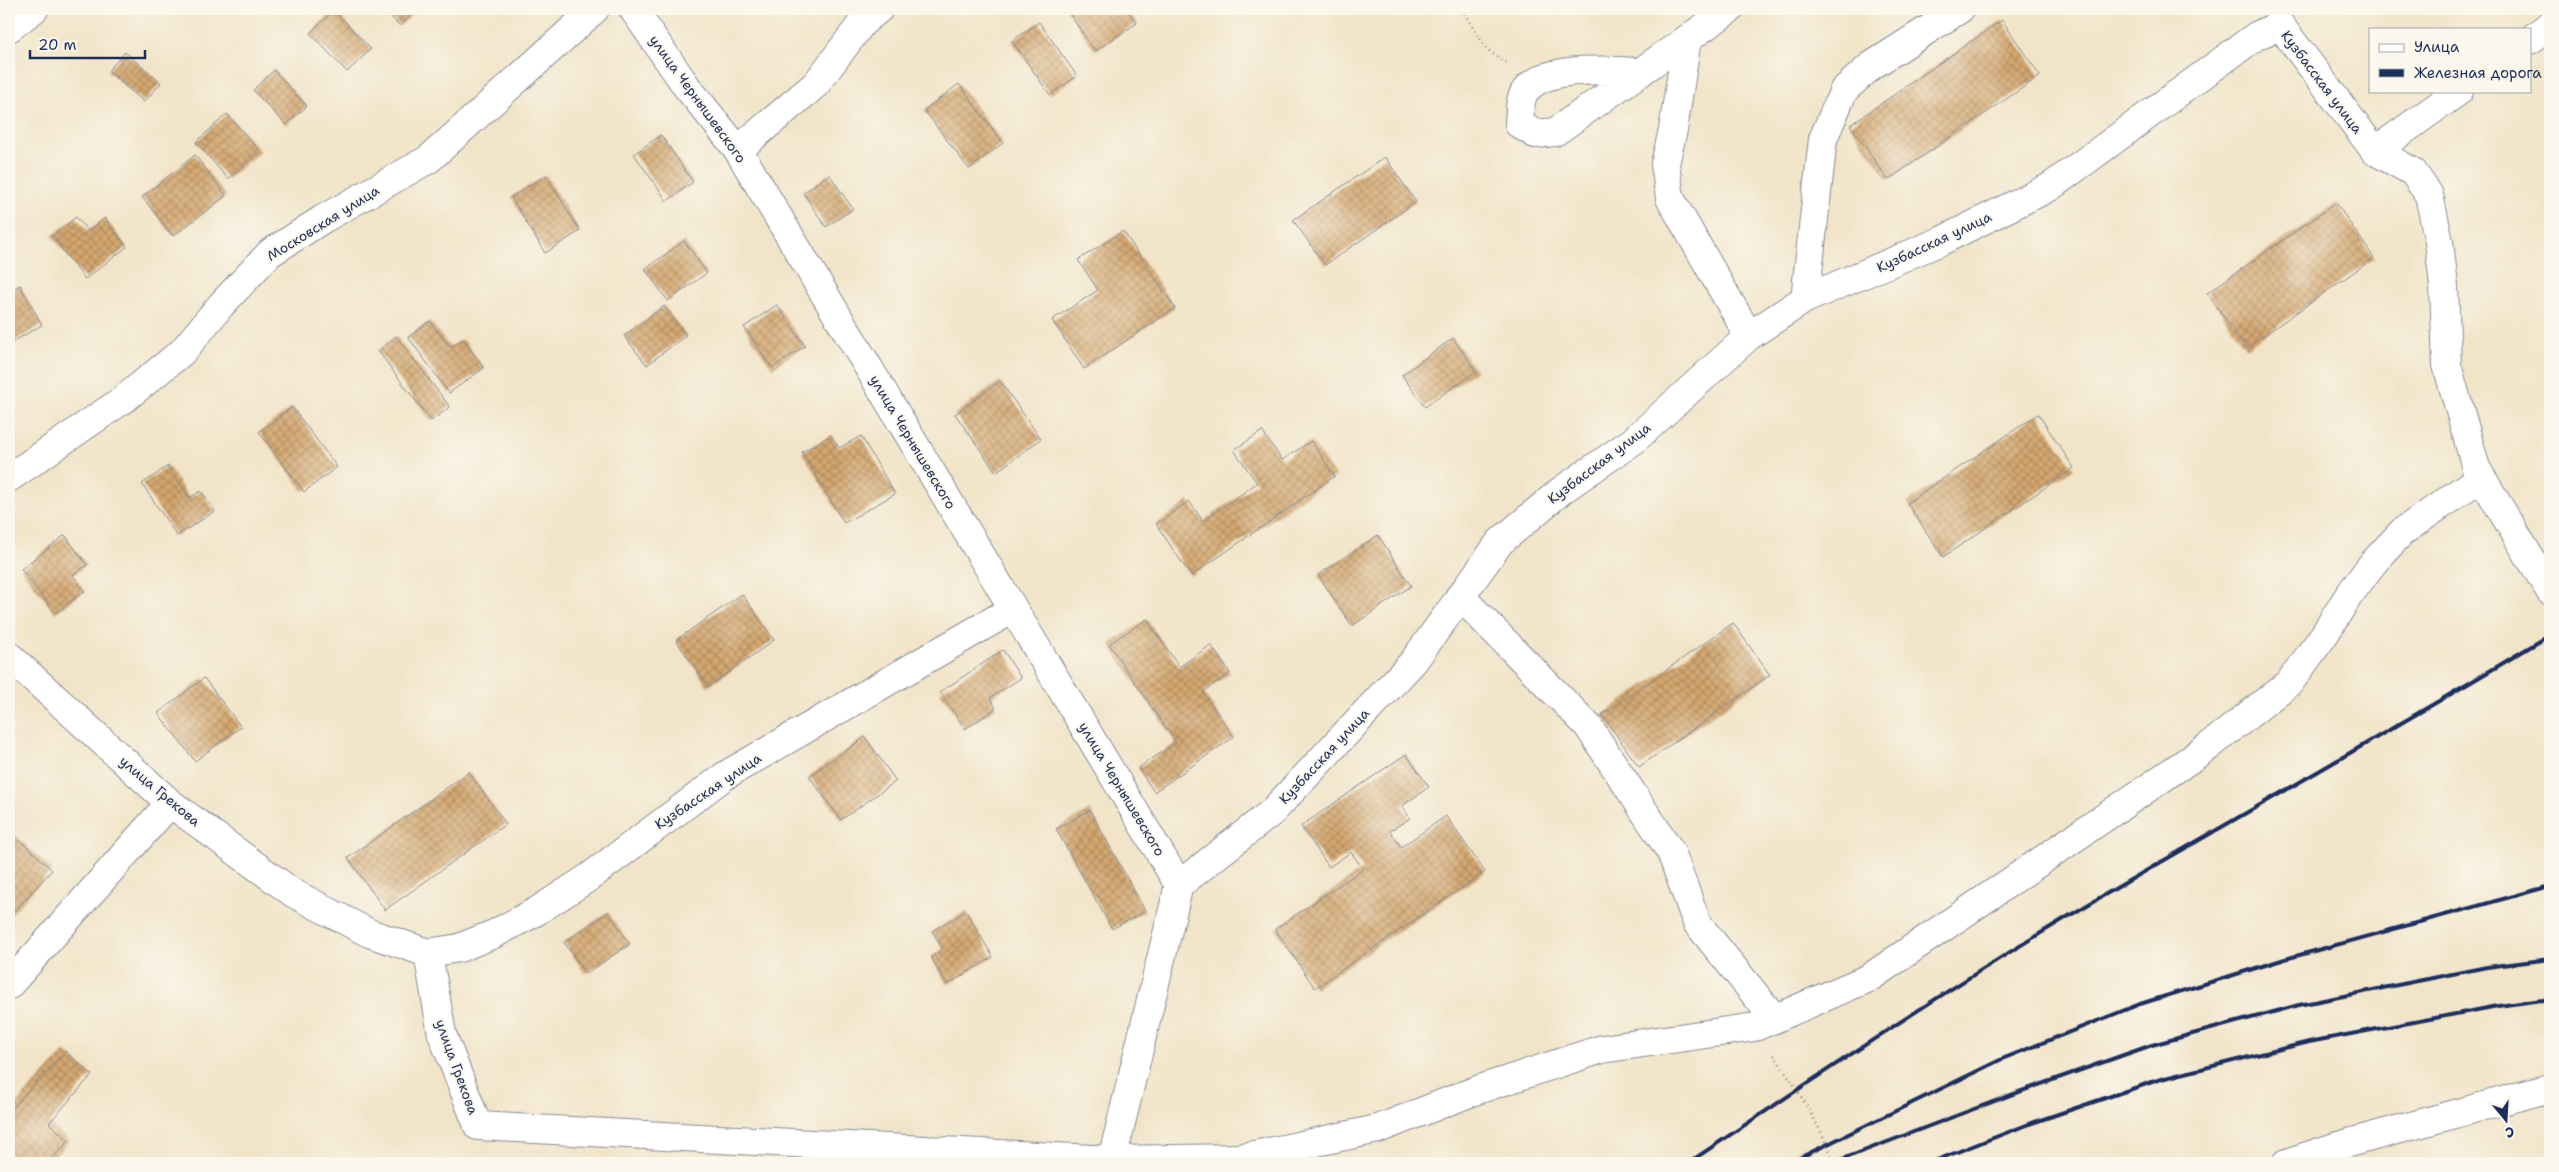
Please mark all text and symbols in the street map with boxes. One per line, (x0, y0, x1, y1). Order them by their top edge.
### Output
street label: Кузбасская улица (2277, 27, 2367, 137)
scale bar (30, 28, 145, 60)
legend (2369, 28, 2532, 92)
street label: улица Чернышевского (646, 32, 750, 166)
text: 20 m (38, 35, 77, 55)
text: Улица (2414, 37, 2460, 57)
text: Железная дорога (2414, 63, 2542, 83)
street label: Московская улица (263, 181, 383, 265)
street label: Кузбасская улица (1874, 207, 1995, 276)
street label: улица Чернышевского (866, 372, 960, 512)
street label: Кузбасская улица (1544, 418, 1654, 508)
street label: Кузбасская улица (1275, 704, 1373, 808)
street label: улица Чернышевского (1075, 719, 1169, 859)
street label: Кузбасская улица (651, 749, 765, 833)
street label: улица Грекова (116, 752, 204, 830)
street label: улица Грекова (431, 1017, 483, 1117)
north arrow (2482, 1094, 2532, 1144)
text: С (2503, 1122, 2517, 1142)

